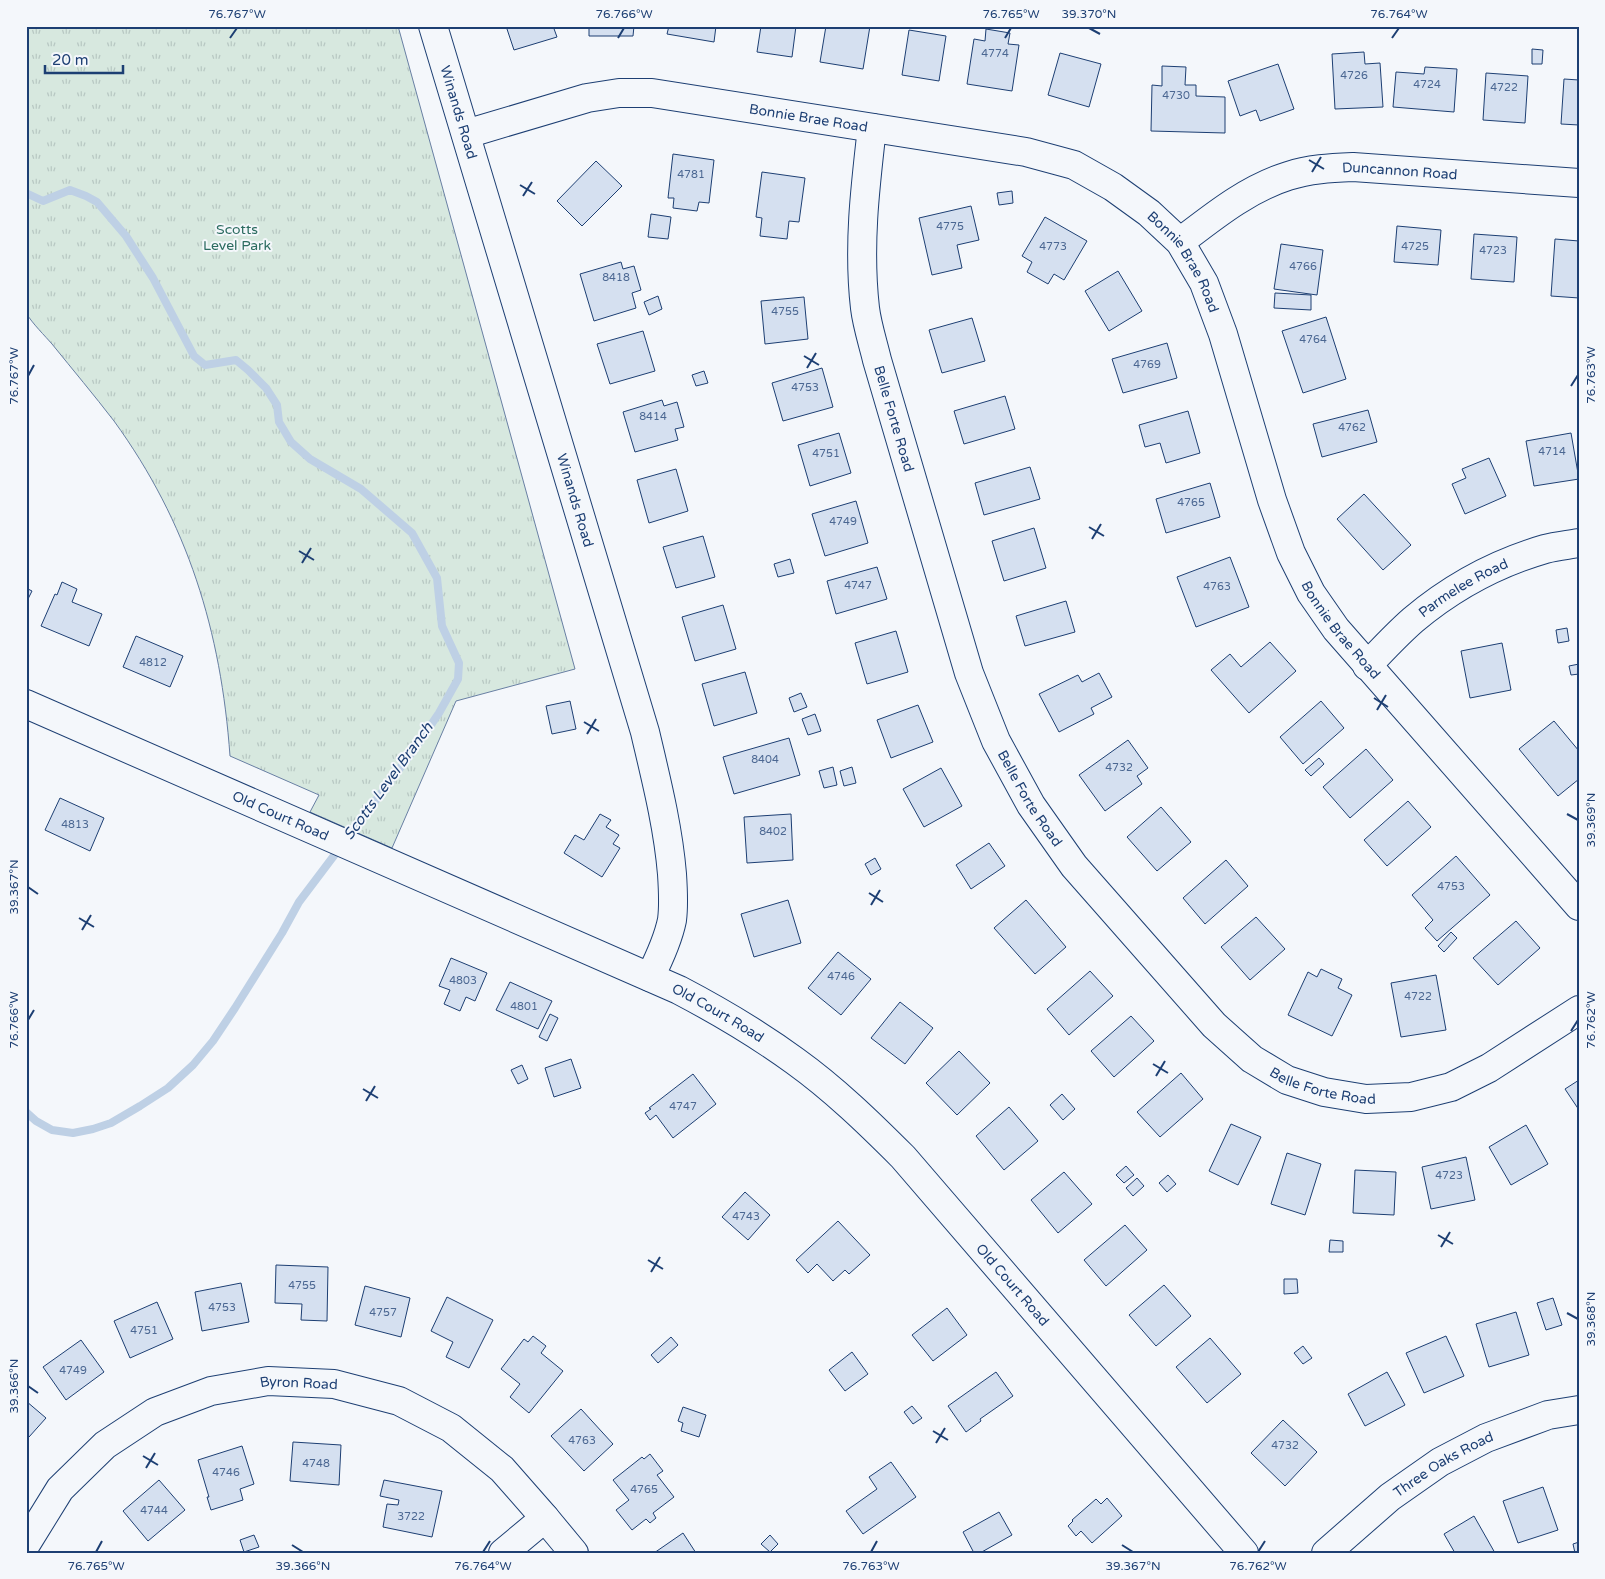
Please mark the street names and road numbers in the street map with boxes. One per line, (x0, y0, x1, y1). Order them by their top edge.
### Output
street label: Winands Road (437, 63, 481, 161)
street label: Bonnie Brae Road (748, 100, 869, 135)
street label: Duncannon Road (1342, 158, 1458, 183)
street label: Bonnie Brae Road (1144, 207, 1223, 315)
street label: Belle Forte Road (871, 363, 918, 474)
street label: Winands Road (553, 451, 597, 549)
street label: Parmelee Road (1415, 555, 1510, 621)
street label: Bonnie Brae Road (1298, 578, 1384, 682)
street label: Belle Forte Road (994, 747, 1066, 850)
street label: Old Court Road (230, 787, 331, 844)
street label: Old Court Road (670, 980, 767, 1046)
street label: Belle Forte Road (1267, 1063, 1376, 1108)
street label: Old Court Road (973, 1240, 1053, 1329)
street label: Byron Road (258, 1372, 338, 1393)
street label: Three Oaks Road (1390, 1428, 1496, 1501)

